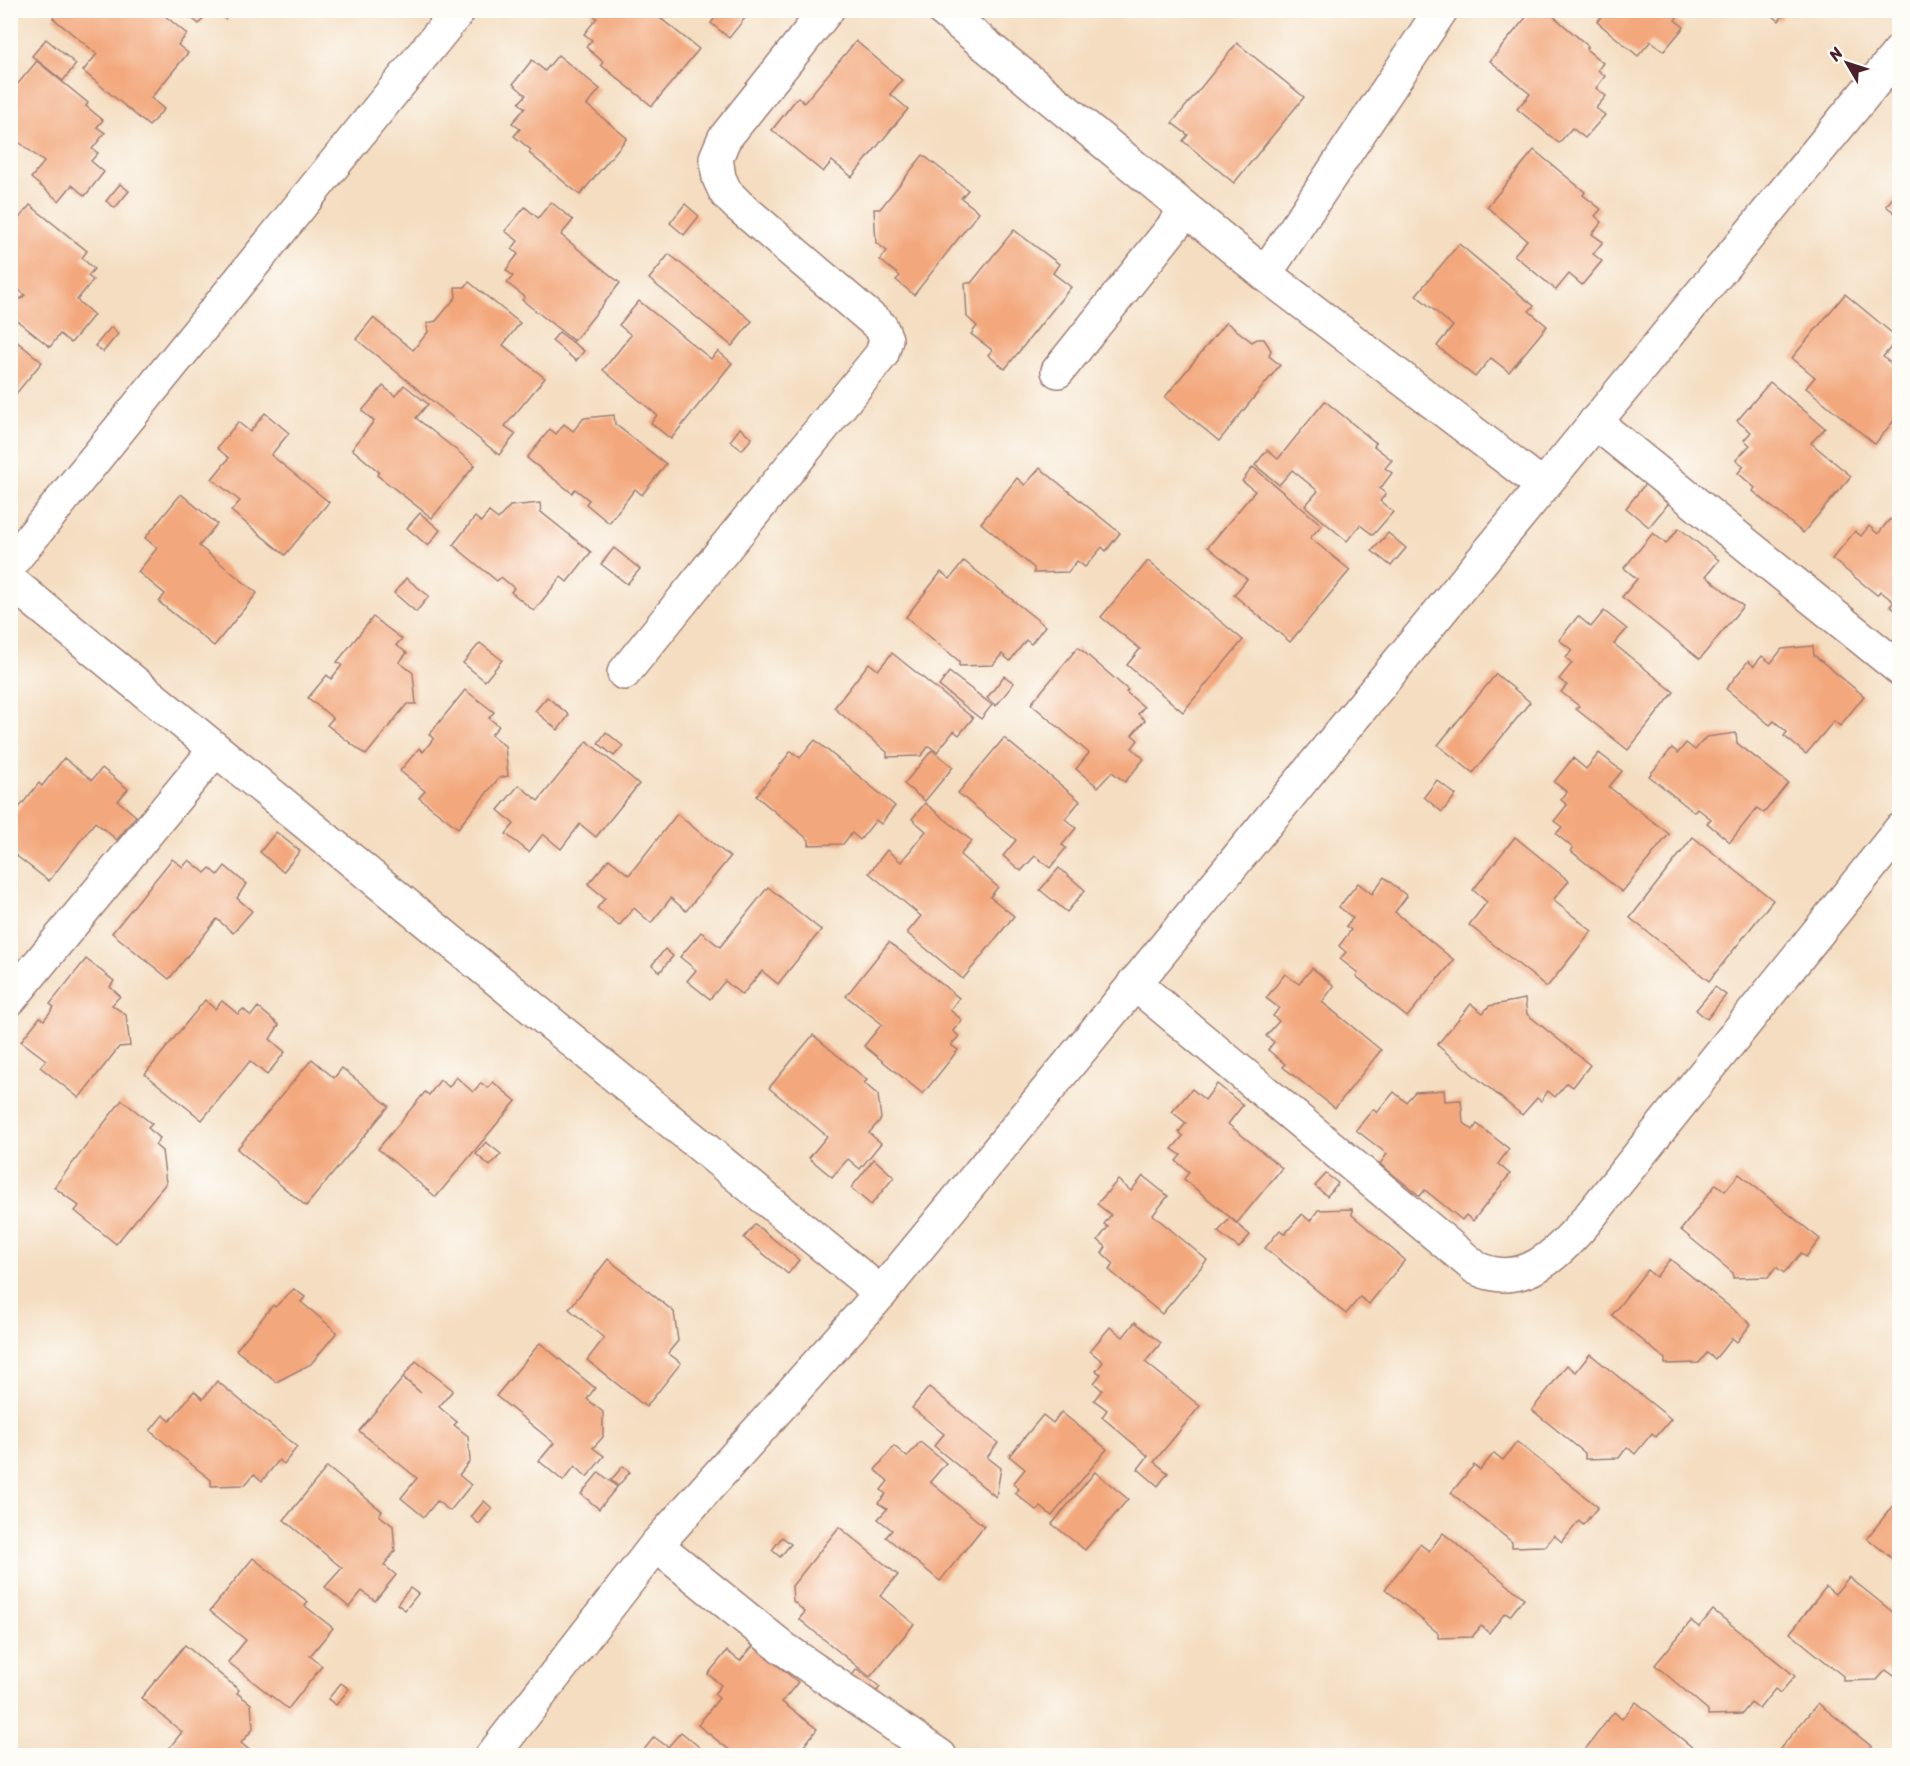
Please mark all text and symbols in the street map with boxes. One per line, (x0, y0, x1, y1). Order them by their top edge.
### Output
north arrow (1817, 33, 1877, 93)
text: N (1820, 40, 1851, 68)

